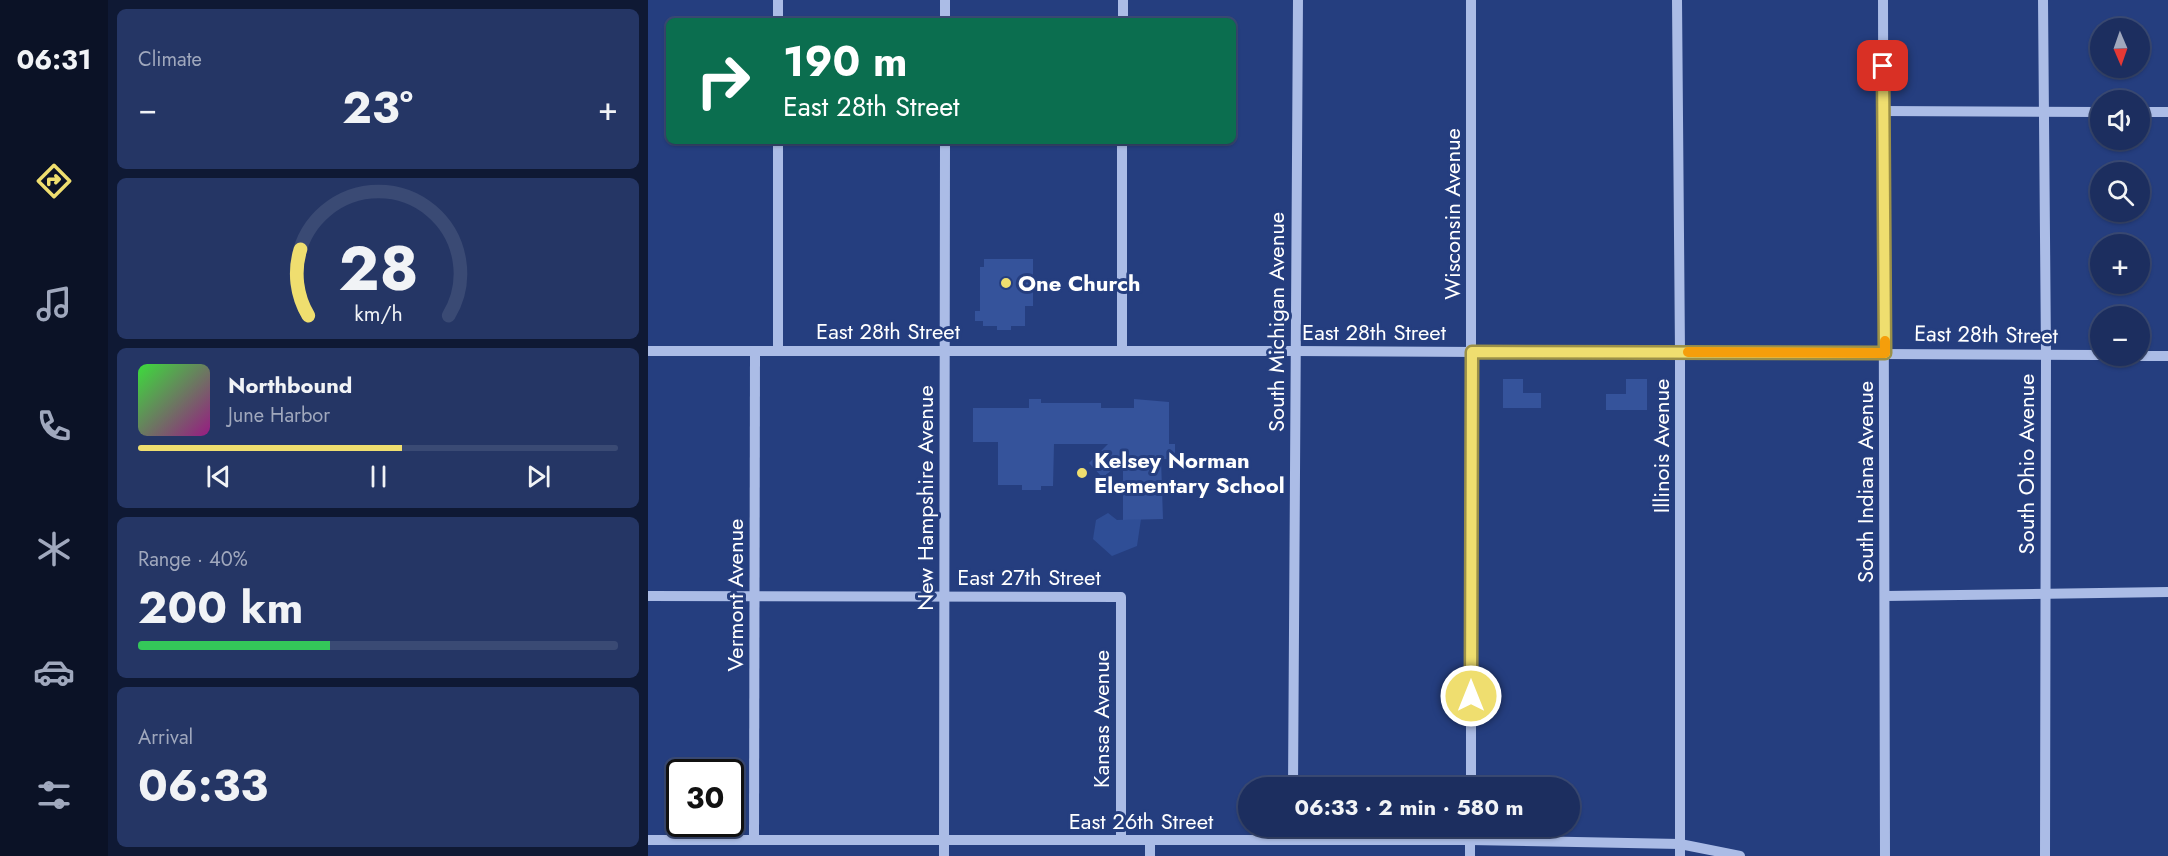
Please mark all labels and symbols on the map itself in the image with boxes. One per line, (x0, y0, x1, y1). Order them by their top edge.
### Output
north arrow (2090, 18, 2150, 78)
pin (1857, 40, 1908, 91)
street label: Wisconsin Avenue (1436, 128, 1468, 300)
street label: South Michigan Avenue (1260, 212, 1292, 432)
place label: One Church (1018, 267, 1141, 299)
marker: One Church (999, 276, 1013, 290)
street label: East 28th Street (816, 315, 961, 347)
street label: East 28th Street (1302, 316, 1447, 348)
street label: East 28th Street (1914, 317, 2059, 351)
street label: South Ohio Avenue (2010, 374, 2042, 554)
street label: Illinois Avenue (1645, 379, 1677, 513)
street label: South Indiana Avenue (1849, 381, 1881, 583)
street label: New Hampshire Avenue (909, 385, 941, 611)
place label: Kelsey Norman Elementary School (1094, 444, 1285, 501)
marker: Kelsey Norman Elementary School (1075, 466, 1089, 480)
street label: Vermont Avenue (719, 519, 751, 671)
street label: East 27th Street (957, 561, 1101, 593)
street label: Kansas Avenue (1085, 650, 1117, 788)
position arrow (1439, 664, 1503, 728)
speed limit sign: 30 (666, 759, 744, 837)
street label: East 26th Street (1069, 805, 1214, 837)

